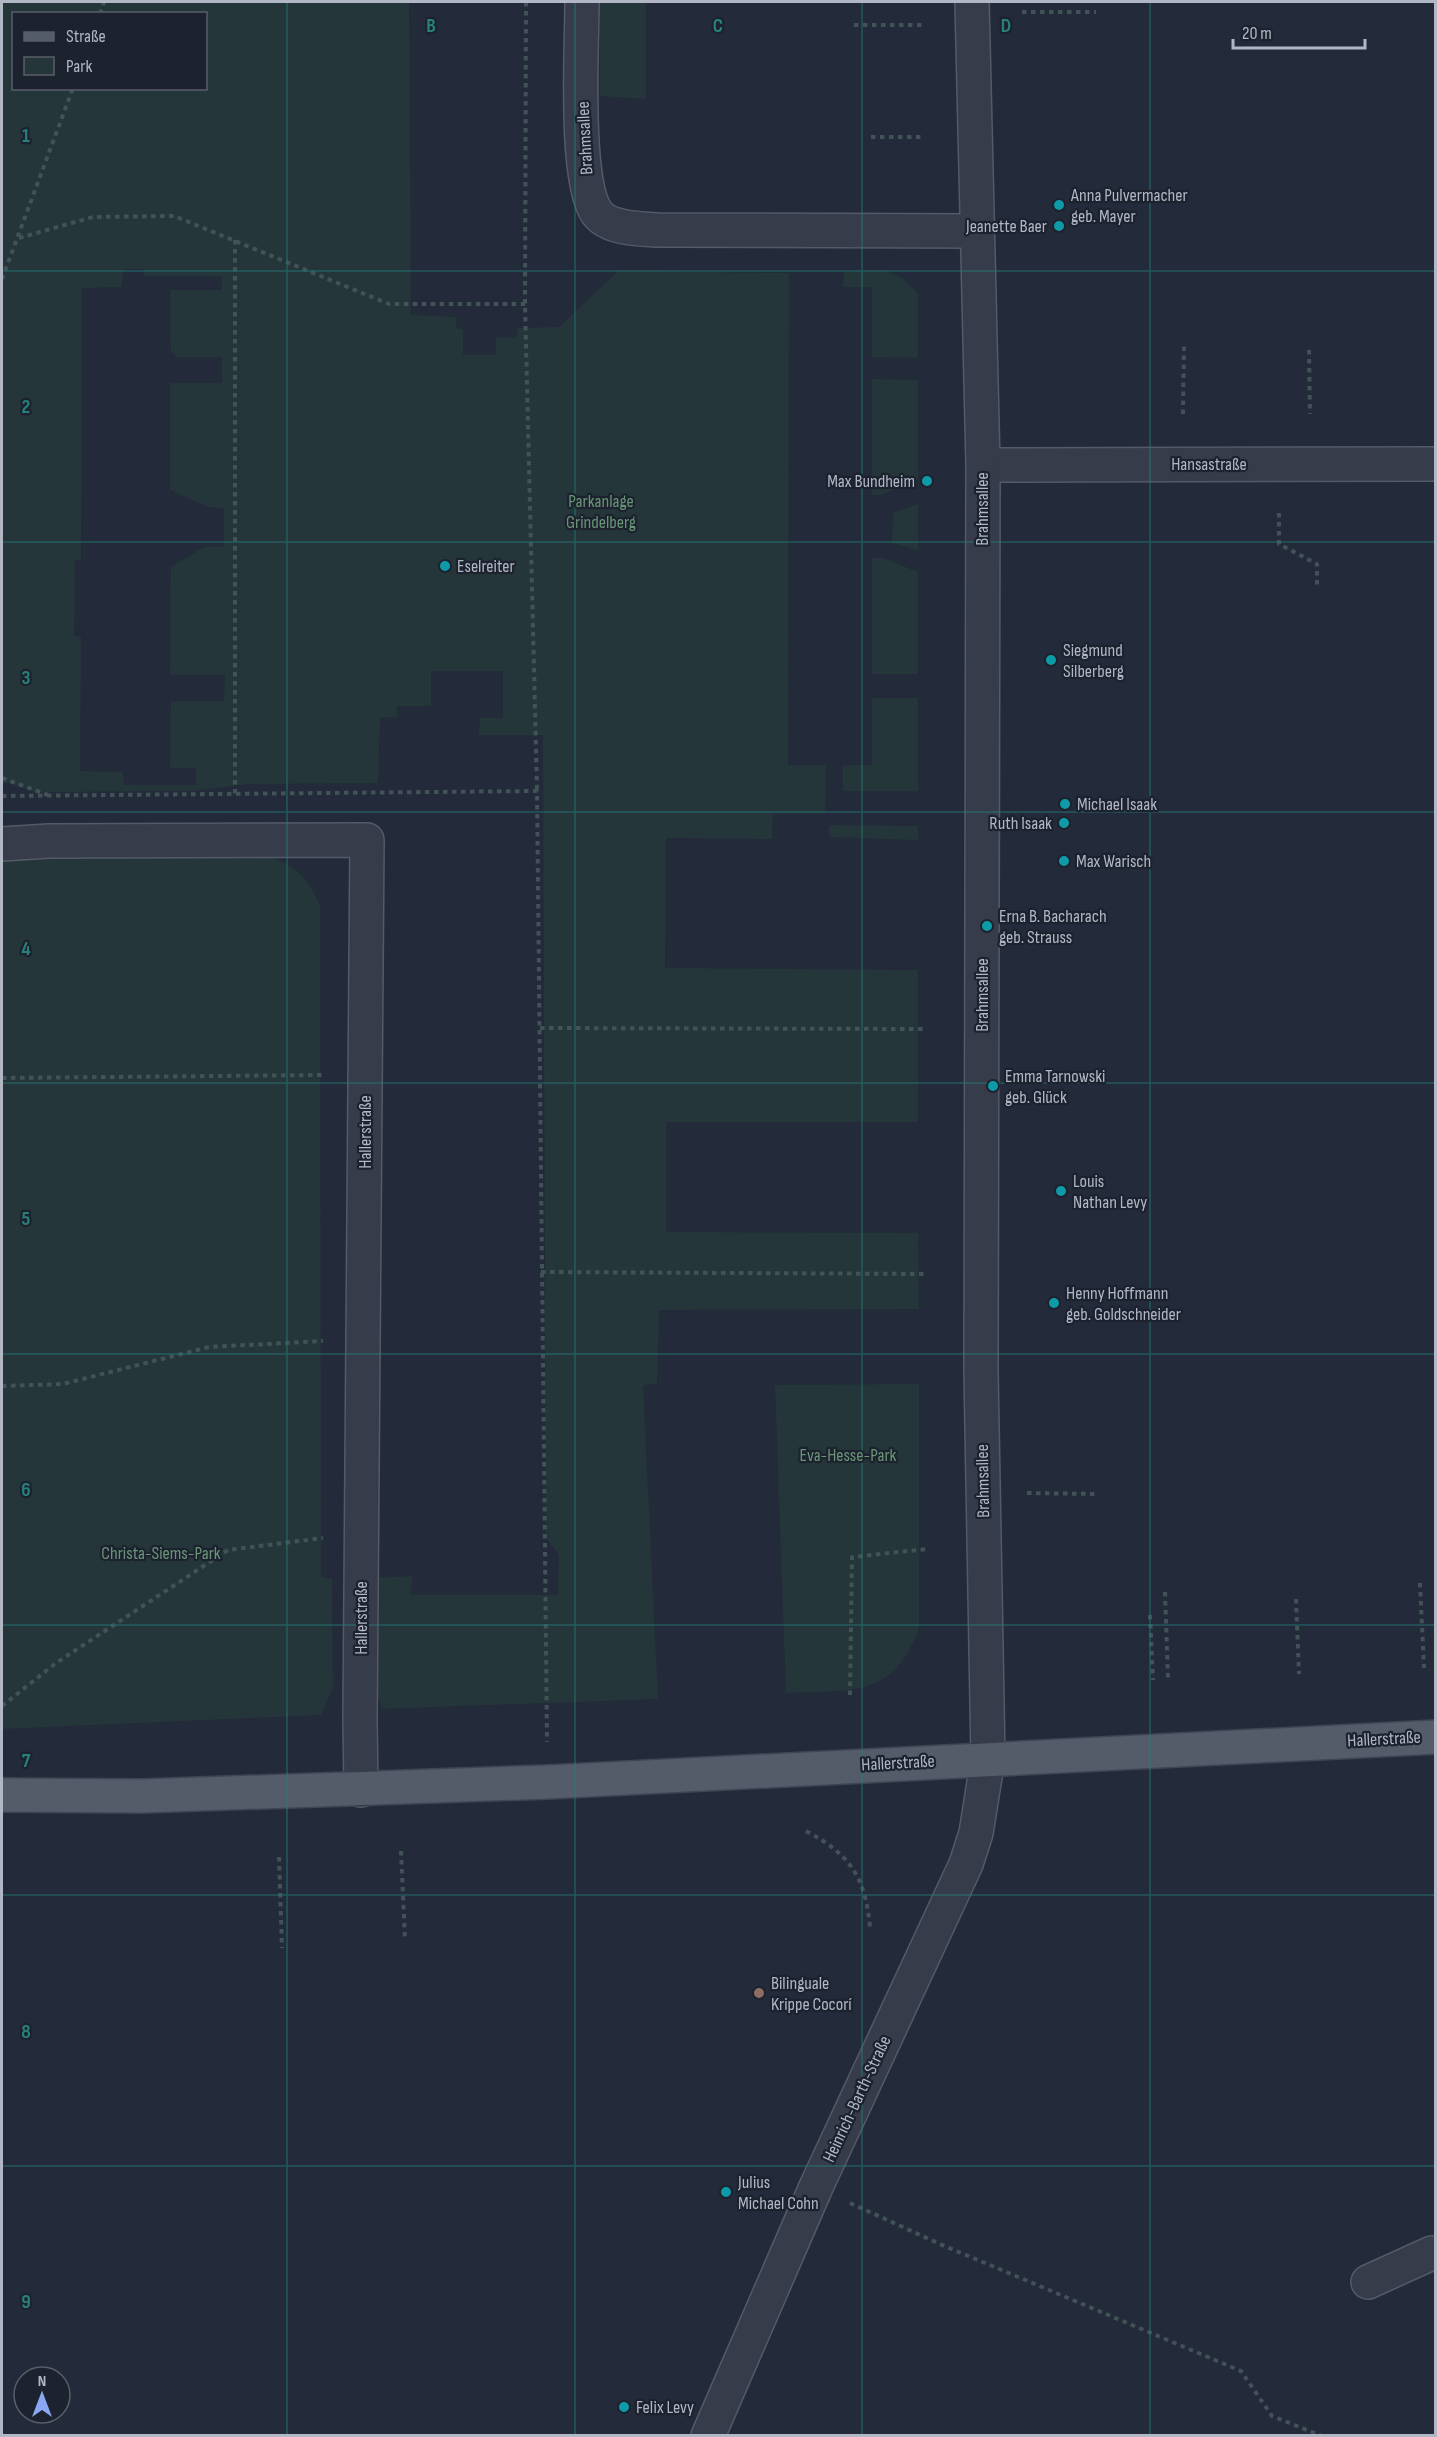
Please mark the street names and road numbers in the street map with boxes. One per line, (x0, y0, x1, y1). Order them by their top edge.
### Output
street label: Brahmsallee (573, 101, 597, 175)
street label: Hansastraße (1171, 454, 1247, 475)
street label: Brahmsallee (972, 472, 993, 546)
street label: Brahmsallee (972, 958, 993, 1032)
street label: Hallerstraße (355, 1095, 376, 1169)
street label: Brahmsallee (972, 1444, 994, 1518)
street label: Hallerstraße (351, 1581, 372, 1655)
street label: Hallerstraße (1347, 1727, 1421, 1751)
street label: Hallerstraße (861, 1751, 935, 1775)
street label: Heinrich-Barth-Straße (818, 2032, 896, 2166)

